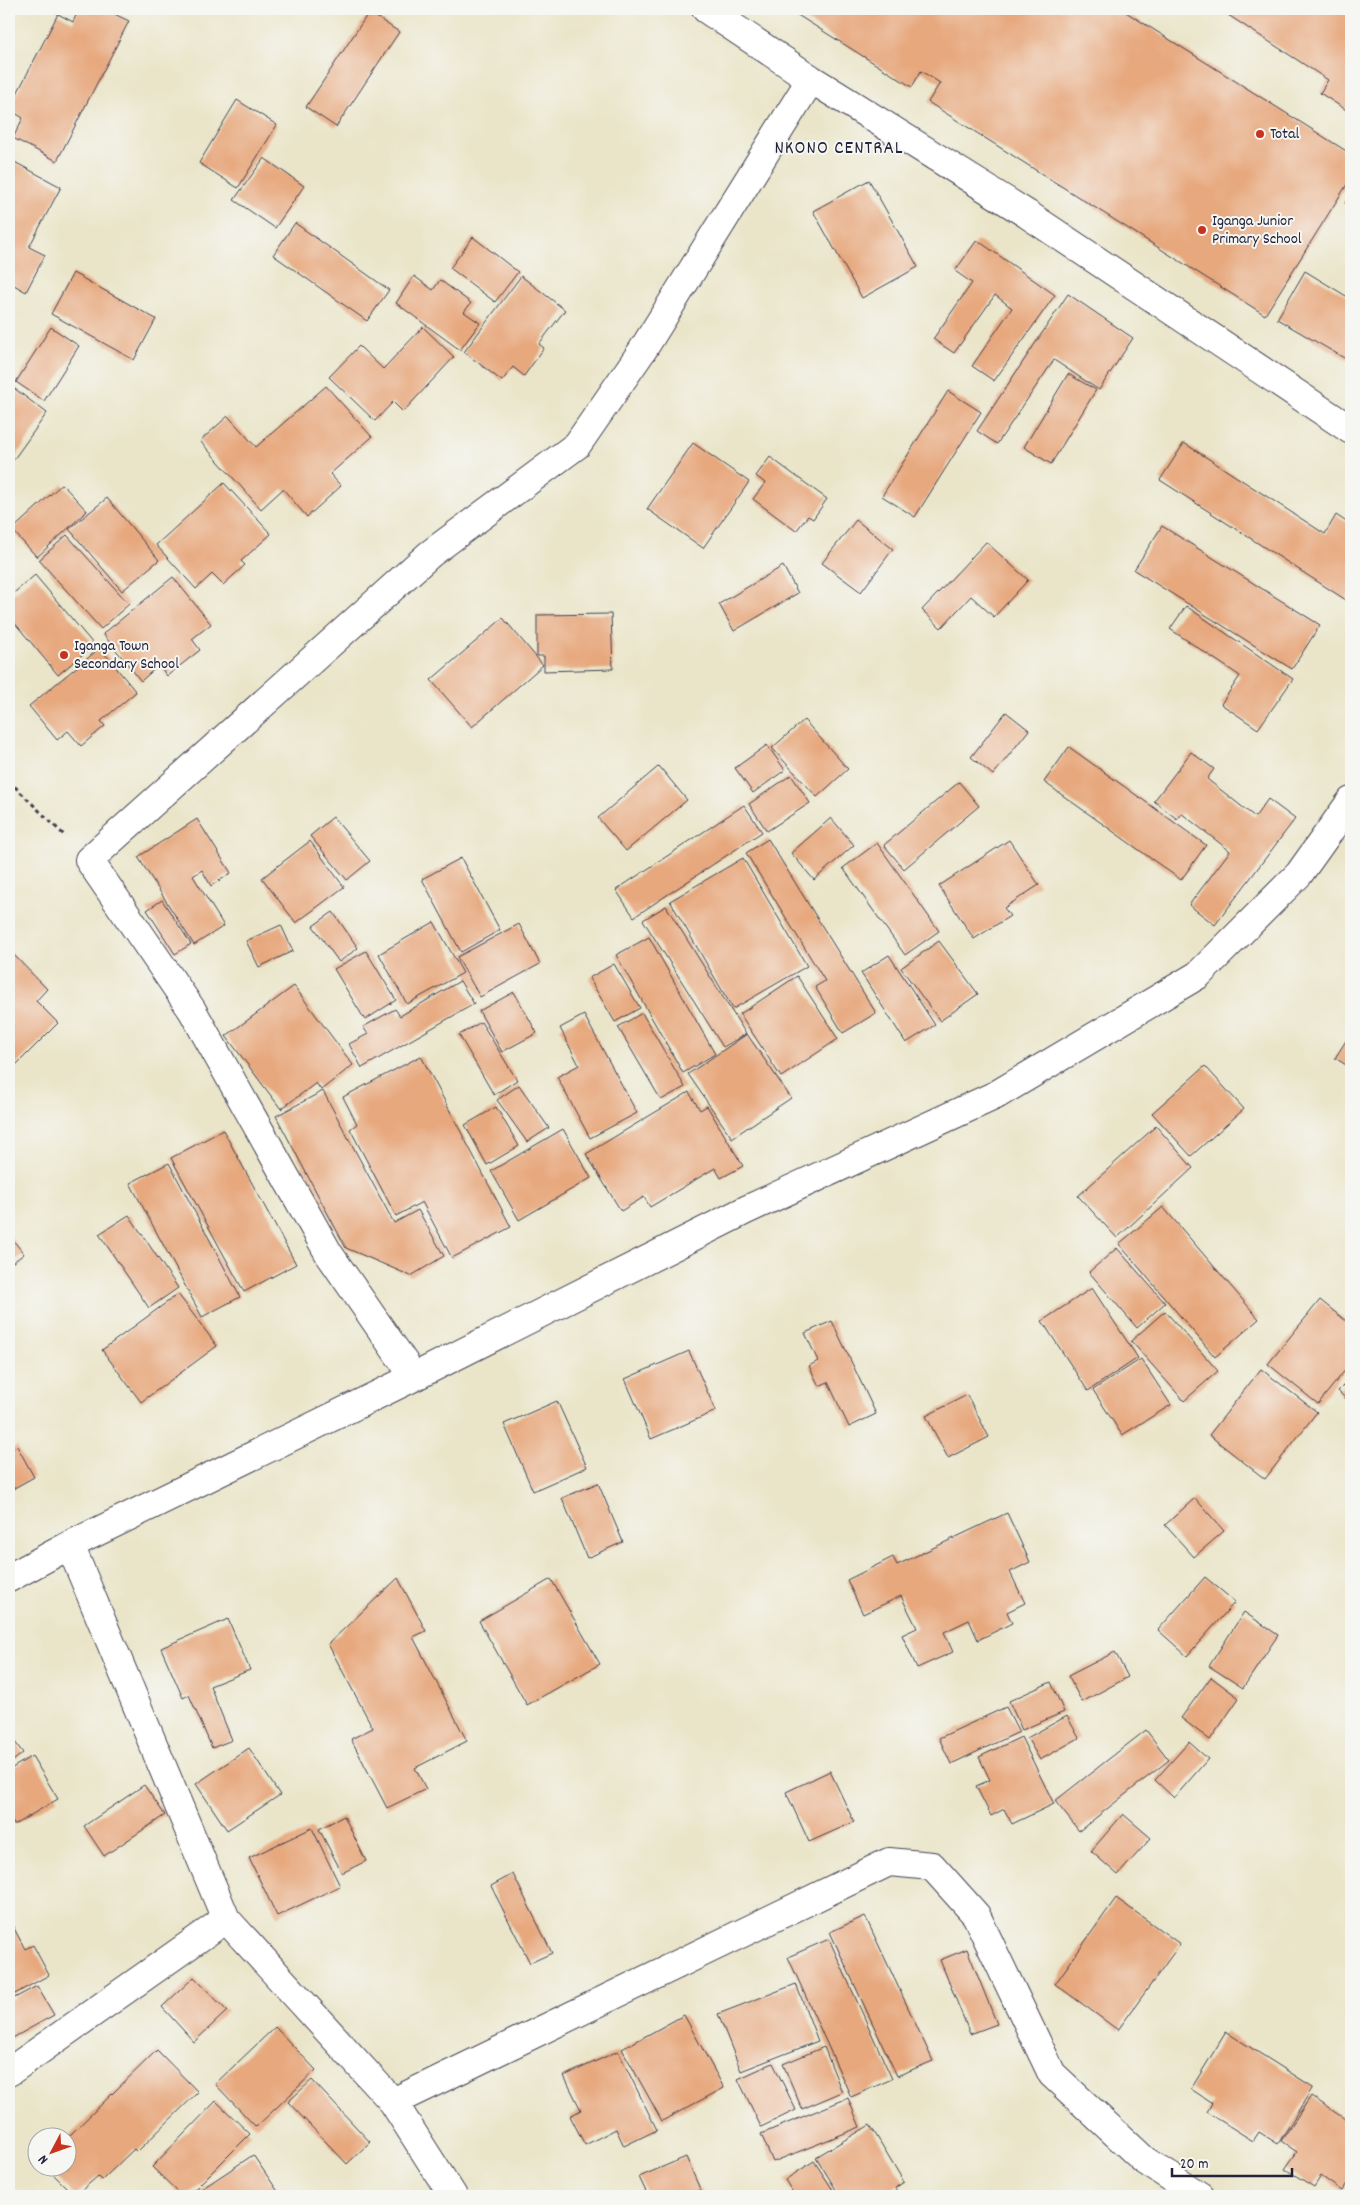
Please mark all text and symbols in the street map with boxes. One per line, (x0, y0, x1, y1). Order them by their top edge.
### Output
place label: Total (1270, 123, 1299, 146)
marker: Total (1254, 128, 1266, 140)
district label: NKONO CENTRAL (774, 136, 904, 163)
place label: Iganga Junior Primary School (1212, 210, 1302, 251)
marker: Iganga Junior Primary School (1196, 224, 1208, 236)
place label: Iganga Town Secondary School (74, 635, 179, 676)
marker: Iganga Town Secondary School (58, 649, 70, 661)
north arrow (28, 2128, 78, 2178)
scale bar (1172, 2145, 1292, 2177)
text: N (34, 2150, 54, 2168)
text: 20 m (1180, 2154, 1208, 2176)

